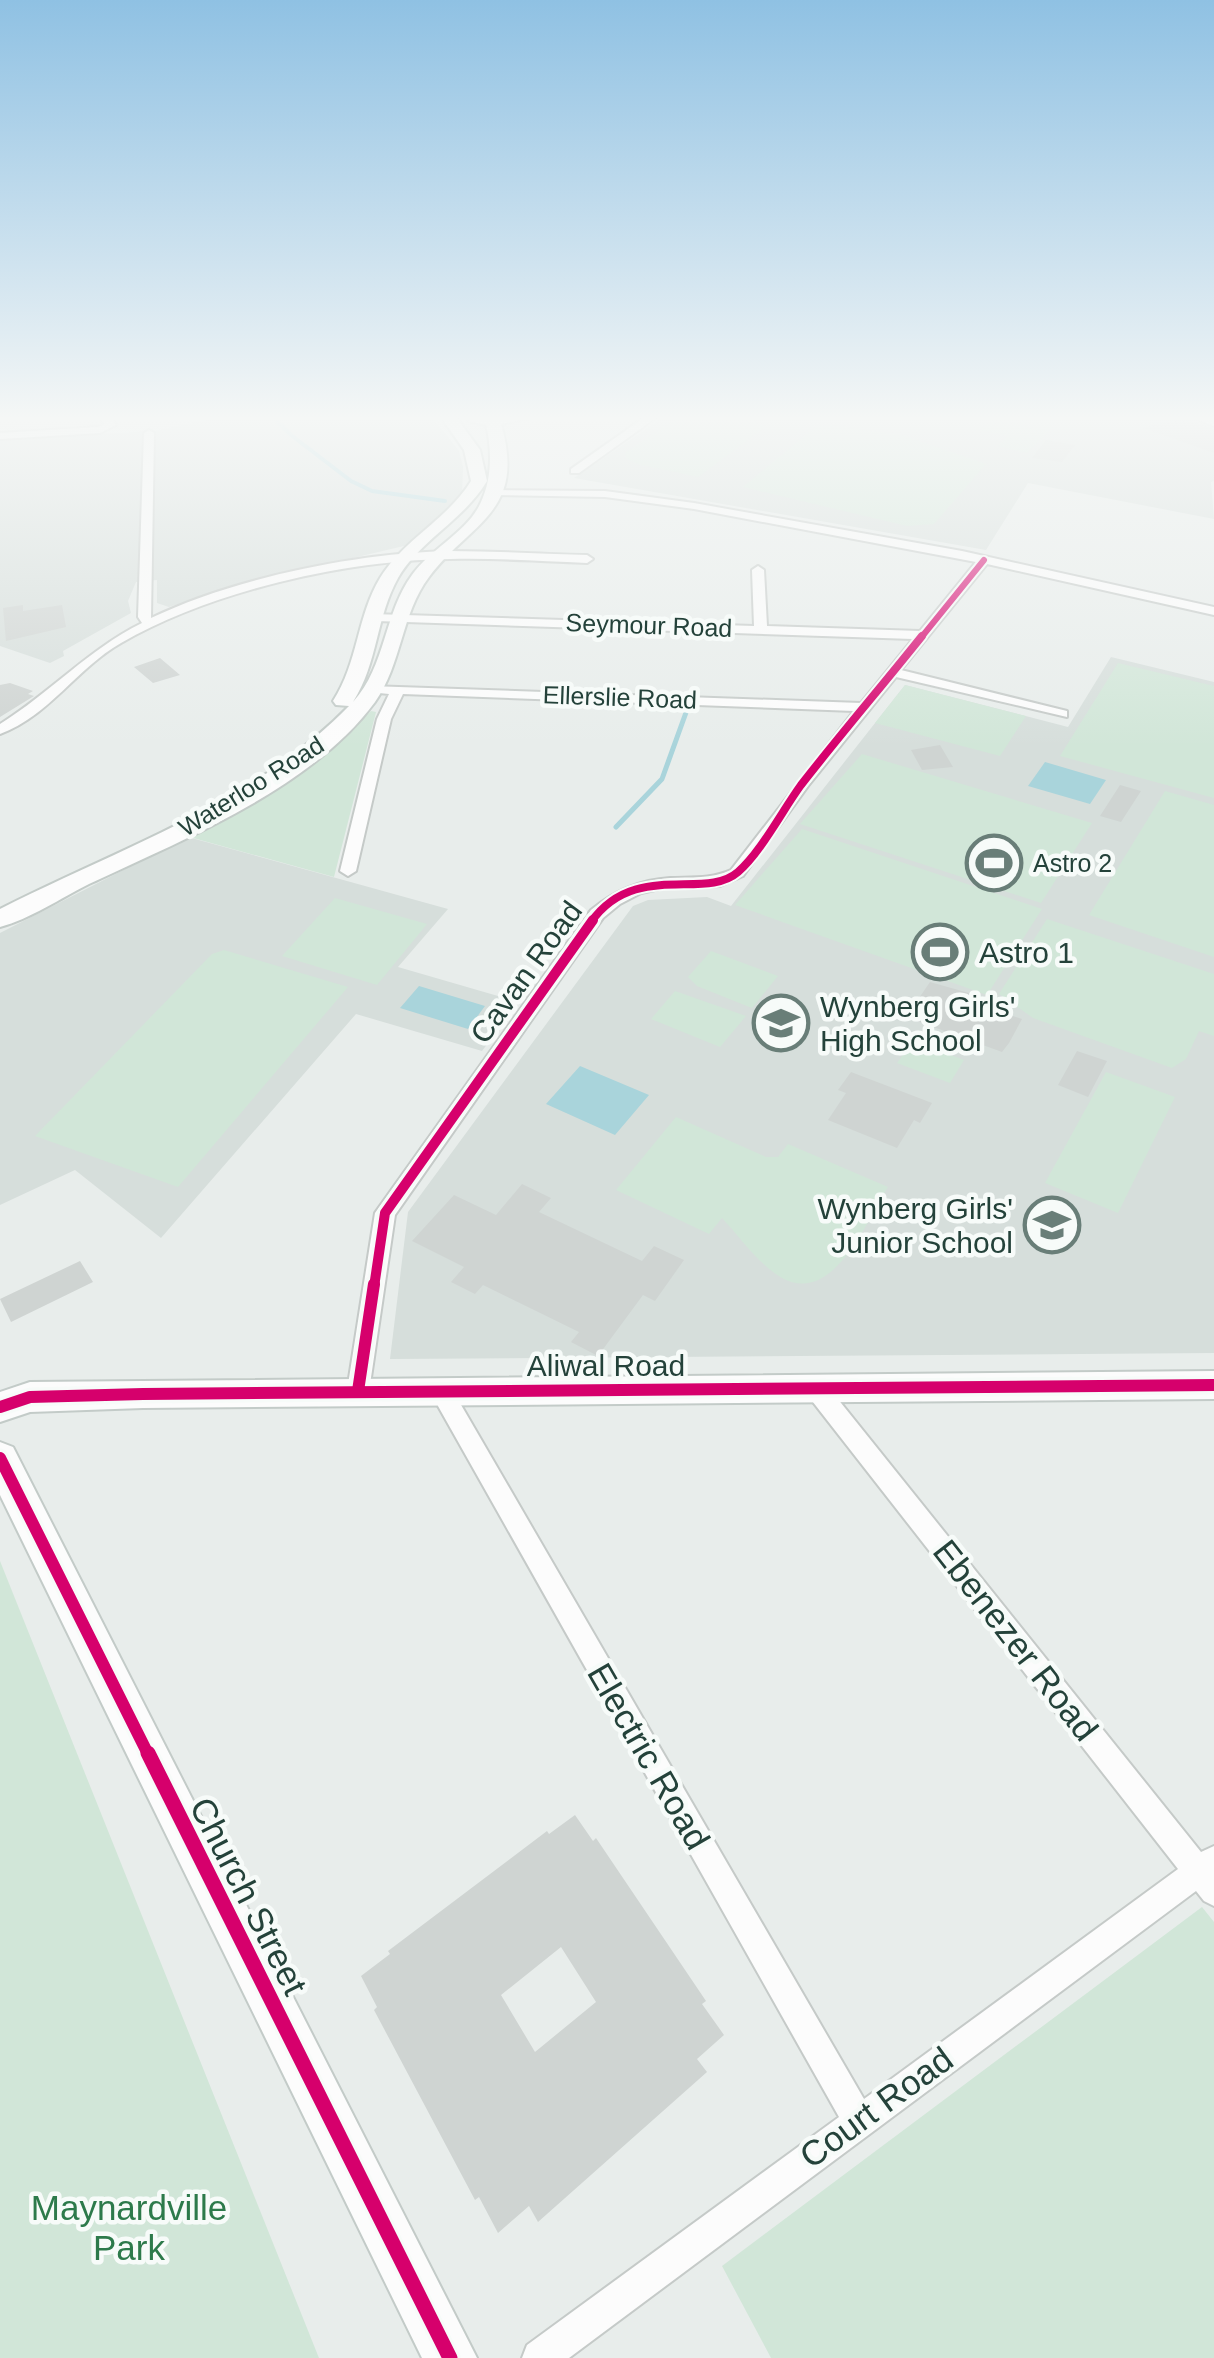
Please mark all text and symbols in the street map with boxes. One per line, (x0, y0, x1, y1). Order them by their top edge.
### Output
street label: Seymour Road (565, 608, 733, 642)
street label: Ellerslie Road (542, 680, 698, 714)
street label: Waterloo Road (173, 730, 329, 842)
sports icon: Astro 2 (964, 833, 1024, 893)
place label: Astro 2 (1033, 849, 1112, 877)
street label: Cavan Road (464, 895, 588, 1049)
sports icon: Astro 1 (910, 922, 970, 982)
place label: Astro 1 (979, 936, 1074, 969)
place label: Wynberg Girls' High School (820, 990, 1016, 1057)
school or university icon: Wynberg Girls' High School (751, 993, 811, 1053)
place label: Wynberg Girls' Junior School (818, 1192, 1013, 1259)
school or university icon: Wynberg Girls' Junior School (1022, 1195, 1082, 1255)
street label: Aliwal Road (527, 1349, 685, 1382)
street label: Ebenezer Road (926, 1532, 1106, 1748)
street label: Electric Road (580, 1656, 718, 1856)
street label: Church Street (183, 1791, 316, 2001)
street label: Court Road (792, 2039, 960, 2175)
park label: Maynardville Park (31, 2188, 227, 2267)

